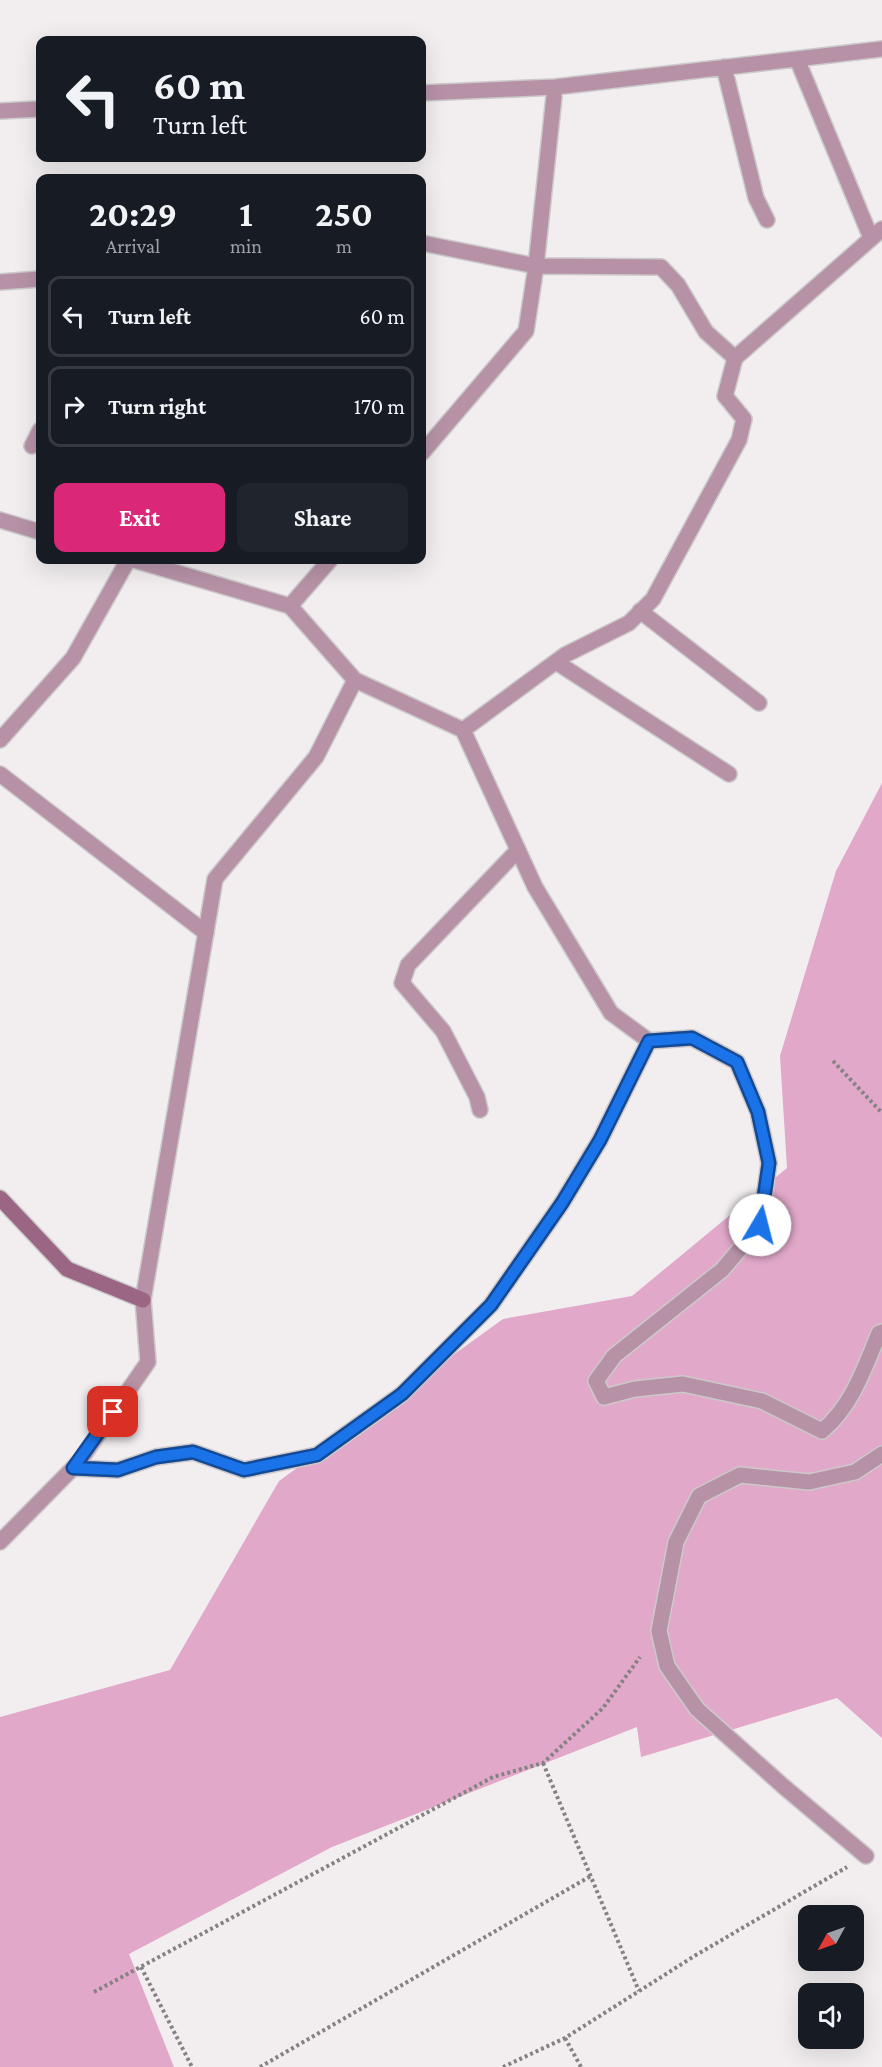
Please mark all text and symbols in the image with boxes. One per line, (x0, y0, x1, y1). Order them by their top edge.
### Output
icon: left (54, 60, 132, 138)
text: 60 m (153, 61, 245, 108)
text: Turn left (153, 110, 247, 140)
text: 20:29 (89, 194, 177, 234)
text: 1 (239, 194, 253, 234)
text: 250 (315, 194, 373, 234)
text: Arrival (106, 235, 160, 257)
text: min (230, 235, 262, 257)
text: m (336, 235, 352, 257)
icon: left (57, 300, 90, 333)
text: Turn left (108, 304, 191, 329)
text: 60 m (360, 304, 405, 329)
icon: right (57, 390, 90, 423)
text: Turn right (108, 394, 206, 419)
text: 170 m (354, 394, 405, 419)
button: Exit (54, 483, 225, 552)
button: Share (237, 483, 408, 552)
position arrow (728, 1193, 792, 1257)
pin (87, 1386, 138, 1437)
icon: arrive (96, 1395, 129, 1428)
north arrow (798, 1905, 864, 1971)
map controls (798, 1905, 864, 2049)
button: sound (798, 1983, 864, 2049)

